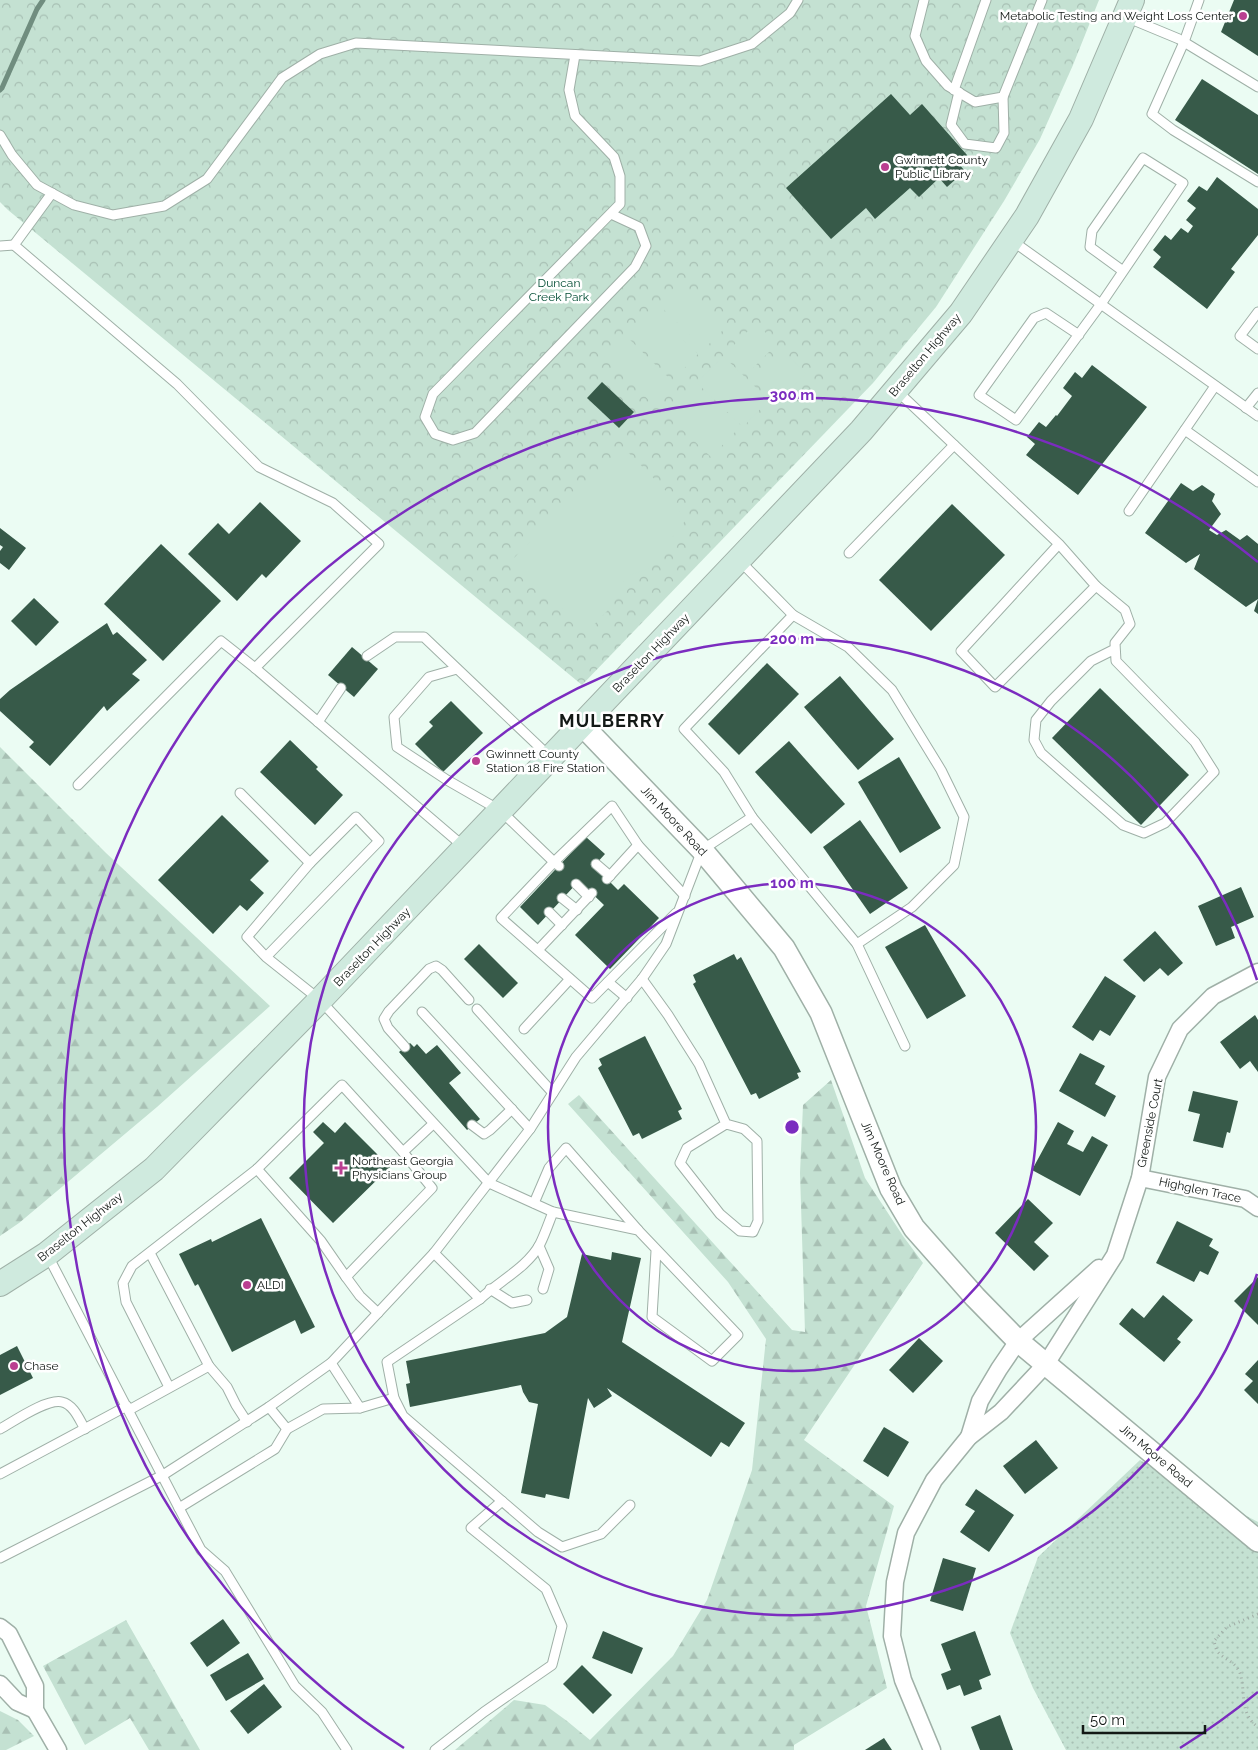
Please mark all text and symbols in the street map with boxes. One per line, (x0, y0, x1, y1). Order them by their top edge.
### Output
place label: Metabolic Testing and Weight Loss Center (1000, 9, 1234, 23)
marker: Metabolic Testing and Weight Loss Center (1237, 10, 1249, 22)
place label: Gwinnett County Public Library (895, 153, 988, 181)
marker: Gwinnett County Public Library (879, 161, 891, 173)
park label: Duncan Creek Park (529, 276, 590, 304)
street label: Braselton Highway (886, 310, 964, 399)
text: 300 m (770, 386, 814, 404)
street label: Braselton Highway (610, 610, 693, 695)
text: 200 m (770, 630, 814, 648)
district label: MULBERRY (559, 710, 665, 731)
place label: Gwinnett County Station 18 Fire Station (486, 747, 605, 775)
marker: Gwinnett County Station 18 Fire Station (470, 755, 482, 767)
street label: Jim Moore Road (638, 783, 710, 859)
text: 100 m (770, 874, 814, 892)
street label: Braselton Highway (331, 904, 414, 989)
street label: Greenside Court (1135, 1077, 1165, 1169)
centre of rings (783, 1118, 801, 1136)
street label: Jim Moore Road (858, 1119, 908, 1207)
place label: Northeast Georgia Physicians Group (352, 1154, 453, 1182)
marker: Northeast Georgia Physicians Group (334, 1161, 348, 1175)
street label: Highglen Trace (1158, 1174, 1242, 1206)
street label: Braselton Highway (35, 1189, 126, 1265)
place label: ALDI (257, 1278, 284, 1292)
marker: ALDI (241, 1279, 253, 1291)
place label: Chase (24, 1359, 59, 1373)
marker: Chase (8, 1360, 20, 1372)
street label: Jim Moore Road (1117, 1422, 1195, 1490)
scale bar (1083, 1702, 1206, 1734)
text: 50 m (1090, 1711, 1125, 1729)

